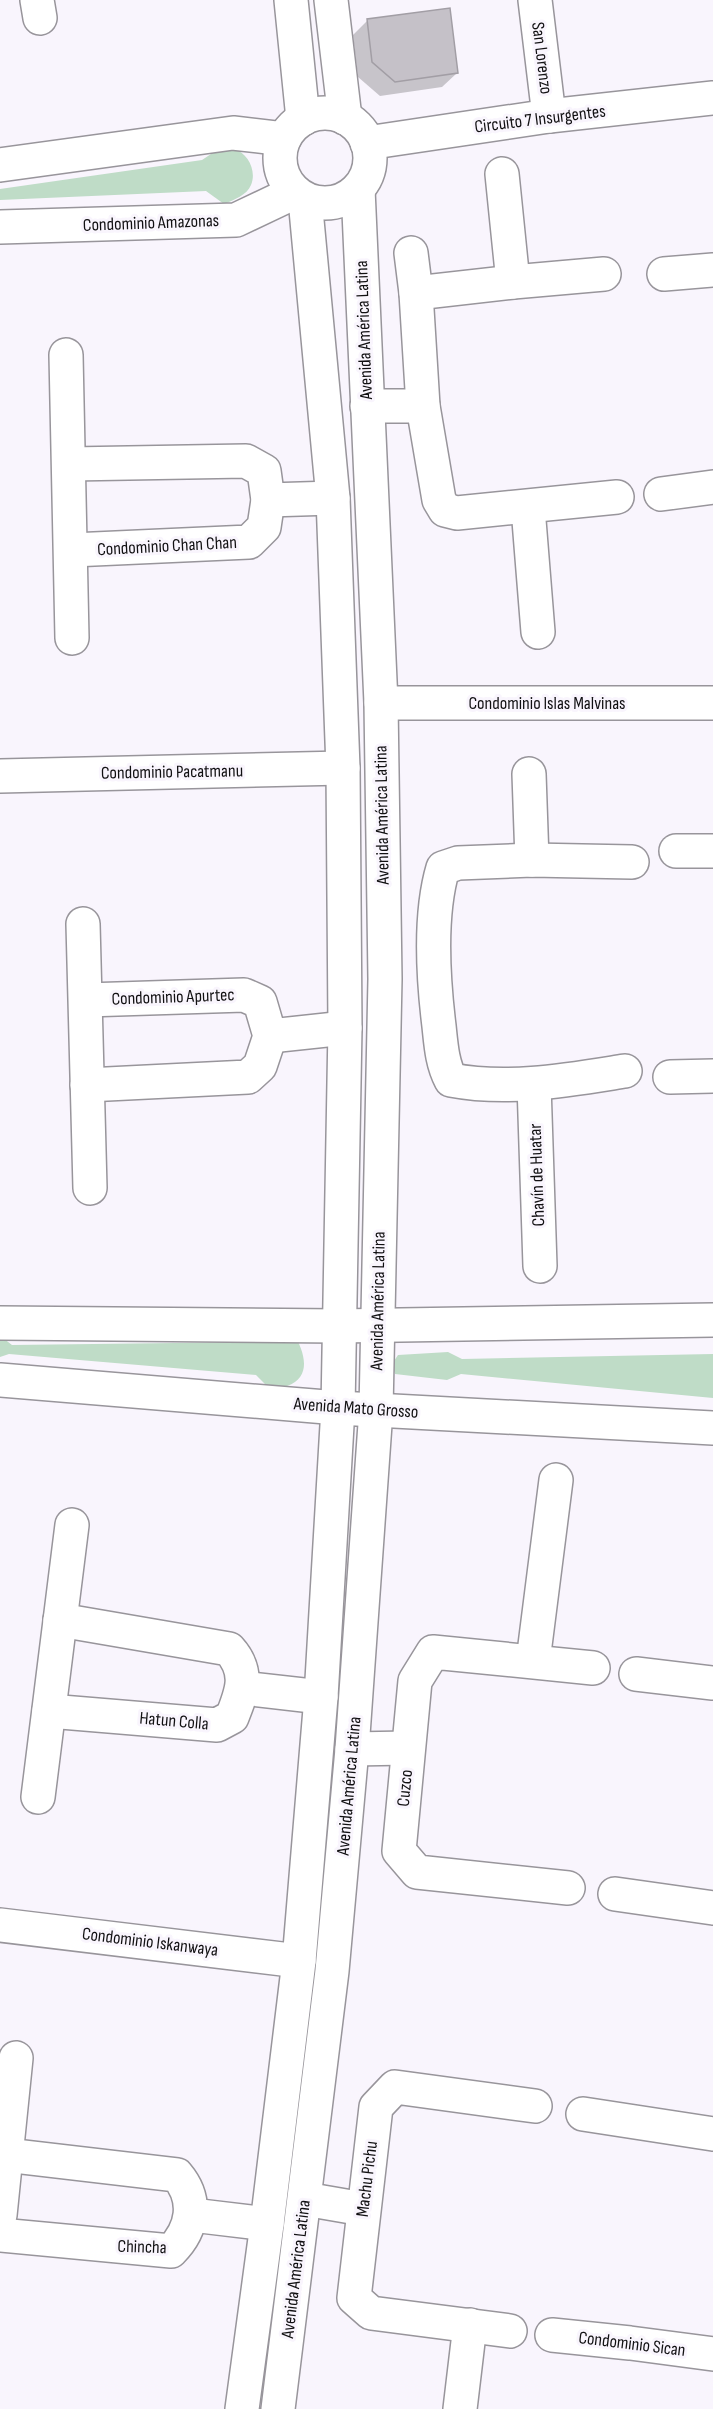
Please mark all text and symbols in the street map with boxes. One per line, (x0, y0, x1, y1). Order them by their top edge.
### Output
street label: San Lorenzo (527, 21, 557, 95)
street label: Circuito 7 Insurgentes (473, 101, 607, 137)
street label: Condominio Amazonas (83, 210, 219, 236)
street label: Avenida América Latina (351, 260, 377, 401)
street label: Condominio Chan Chan (97, 532, 237, 560)
street label: Condominio Islas Malvinas (468, 693, 626, 714)
street label: Avenida América Latina (370, 745, 394, 886)
street label: Condominio Pacatmanu (101, 760, 243, 784)
street label: Condominio Apurtec (111, 984, 235, 1010)
street label: Chavín de Huatar (525, 1123, 549, 1227)
street label: Avenida América Latina (366, 1231, 390, 1372)
street label: Avenida Mato Grosso (292, 1393, 419, 1423)
street label: Hatun Colla (139, 1708, 210, 1734)
street label: Avenida América Latina (332, 1716, 366, 1857)
street label: Cuzco (393, 1769, 417, 1807)
street label: Condominio Iskanwaya (81, 1923, 219, 1961)
street label: Machu Pichu (352, 2140, 382, 2218)
street label: Avenida América Latina (277, 2199, 315, 2340)
street label: Chincha (117, 2236, 167, 2258)
street label: Condominio Sican (577, 2327, 687, 2361)

